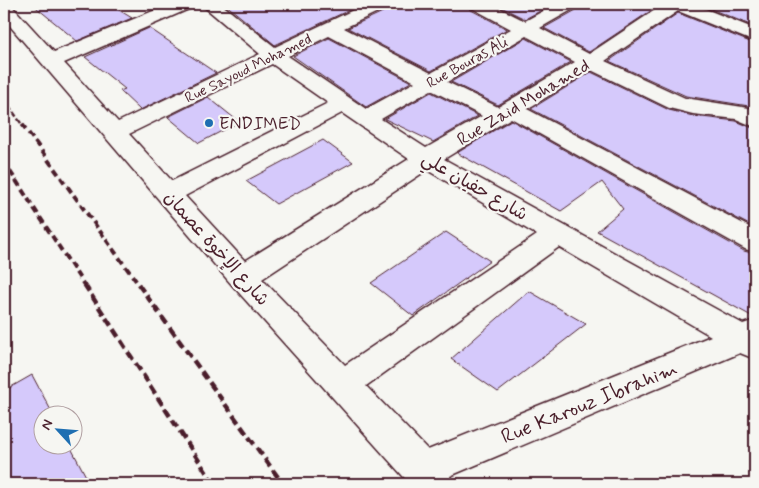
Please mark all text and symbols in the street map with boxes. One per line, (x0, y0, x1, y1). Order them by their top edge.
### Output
street label: Rue Sayoud Mohamed (182, 29, 315, 108)
street label: Rue Bouras Ali (423, 32, 512, 94)
street label: Rue Zaid Mohamed (453, 54, 594, 152)
place label: ENDIMED (219, 112, 301, 136)
marker: ENDIMED (203, 117, 215, 129)
street label: شارع حفيان علي (416, 147, 532, 230)
street label: شارع الإخوة عصمان (158, 186, 274, 311)
street label: Rue Karouz Ibrahim (497, 355, 682, 451)
north arrow (32, 406, 82, 456)
text: N (37, 417, 57, 433)

